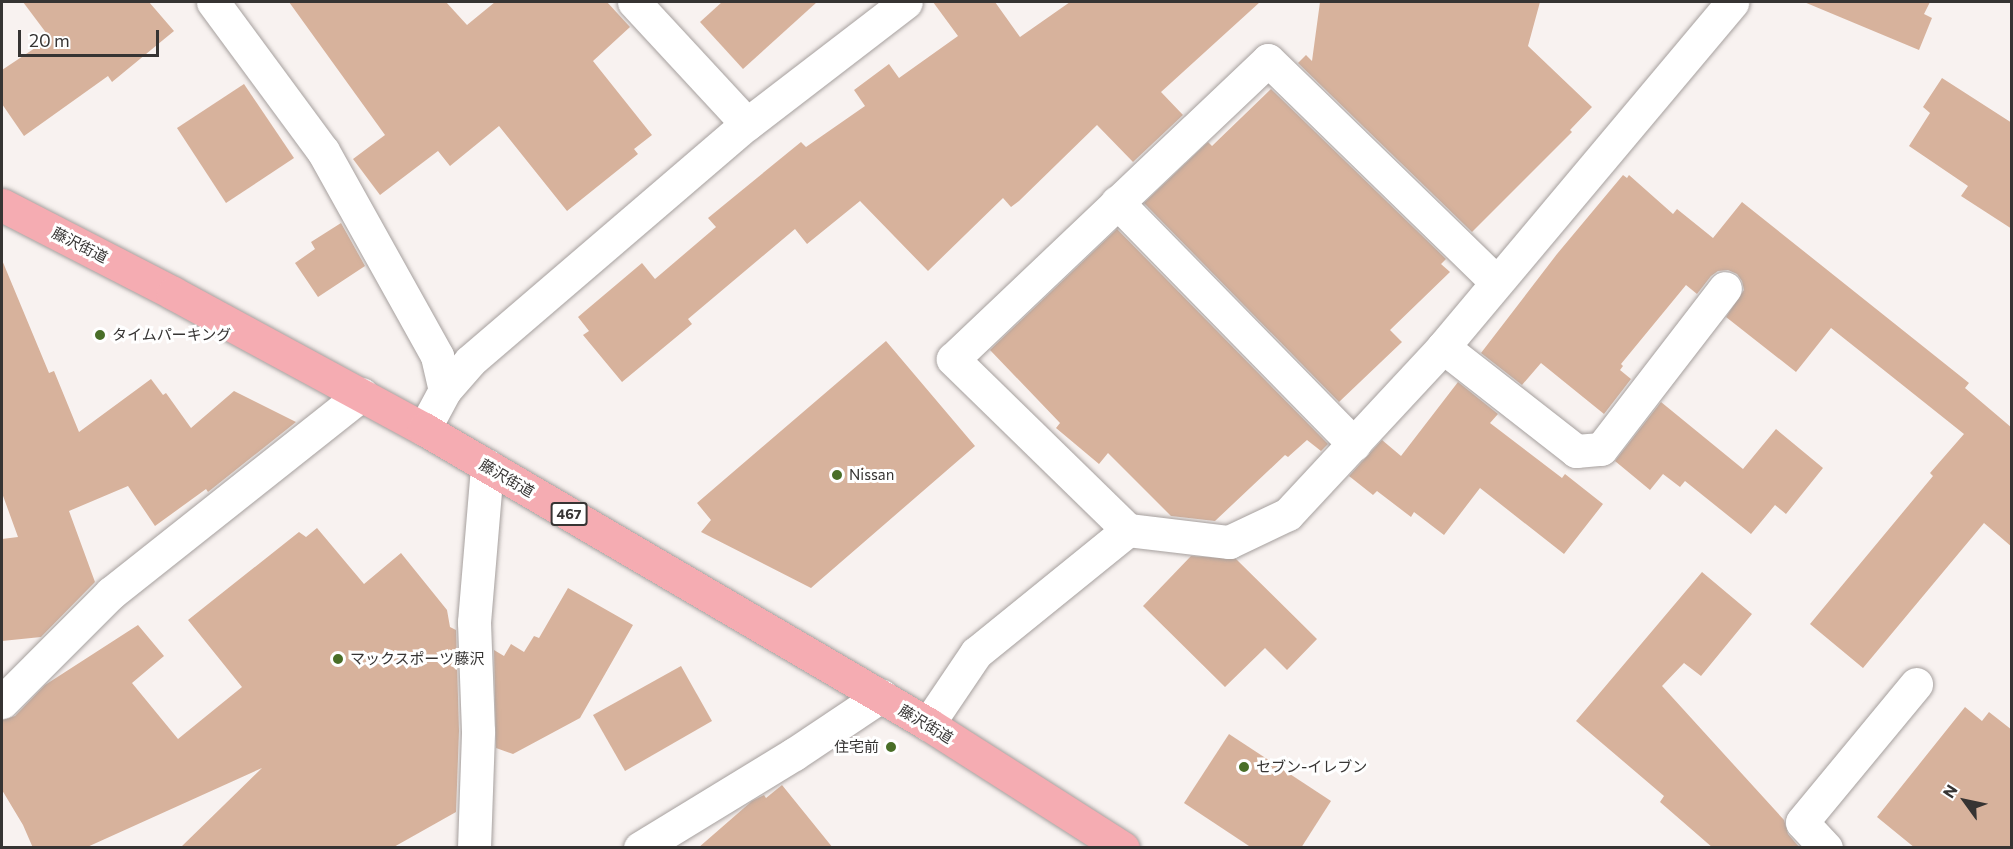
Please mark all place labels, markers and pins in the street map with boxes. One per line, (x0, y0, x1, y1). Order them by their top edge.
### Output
place label: タイムパーキング (112, 326, 232, 344)
marker: タイムパーキング (93, 328, 107, 342)
place label: Nissan (849, 466, 894, 484)
marker: Nissan (830, 468, 844, 482)
place label: マックスポーツ藤沢 (350, 650, 485, 668)
marker: マックスポーツ藤沢 (331, 652, 345, 666)
place label: 住宅前 (834, 738, 879, 756)
marker: 住宅前 (884, 740, 898, 754)
place label: セブン-イレブン (1256, 758, 1367, 776)
marker: セブン-イレブン (1237, 760, 1251, 774)

